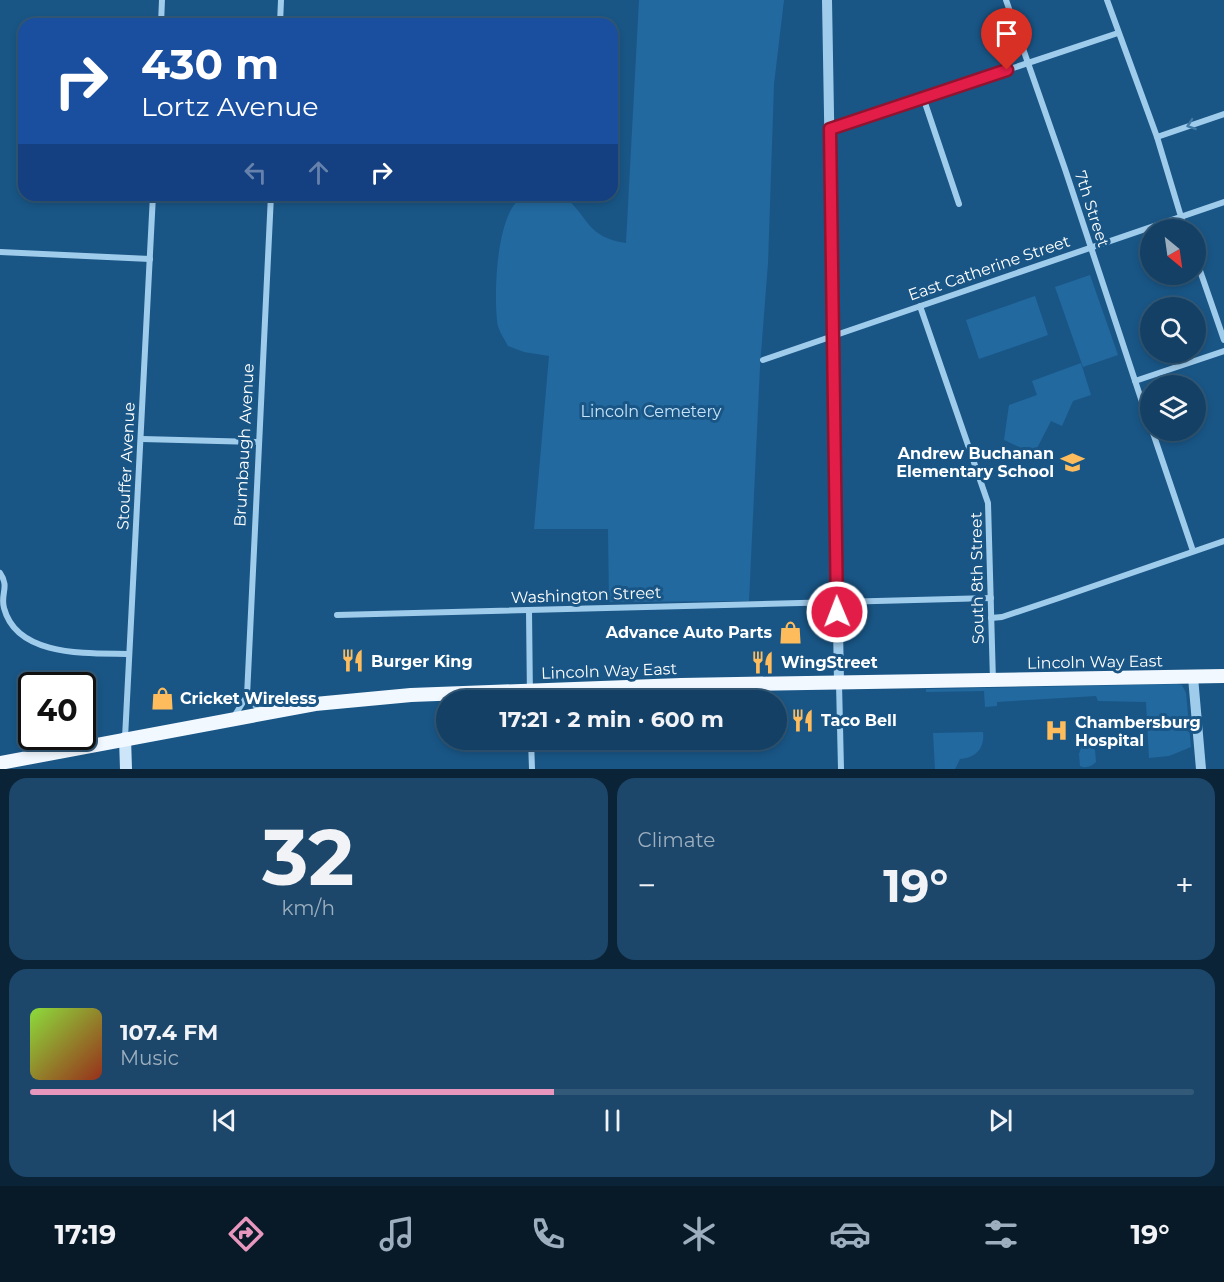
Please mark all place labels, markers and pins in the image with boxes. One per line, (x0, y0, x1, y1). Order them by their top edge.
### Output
pin (981, 8, 1032, 70)
place label: Andrew Buchanan Elementary School (896, 444, 1054, 481)
school or university icon: Andrew Buchanan Elementary School (1059, 449, 1085, 475)
shop icon: Advance Auto Parts (777, 619, 803, 645)
place label: Advance Auto Parts (605, 623, 773, 642)
restaurant icon: Burger King (340, 648, 366, 674)
restaurant icon: WingStreet (750, 649, 776, 675)
place label: Burger King (371, 652, 473, 671)
place label: WingStreet (781, 653, 878, 672)
shop icon: Cricket Wireless (149, 685, 175, 711)
place label: Cricket Wireless (180, 689, 317, 708)
restaurant icon: Taco Bell (790, 707, 816, 733)
place label: Taco Bell (821, 711, 897, 730)
place label: Chambersburg Hospital (1075, 713, 1201, 750)
hospital icon: Chambersburg Hospital (1044, 718, 1070, 744)

